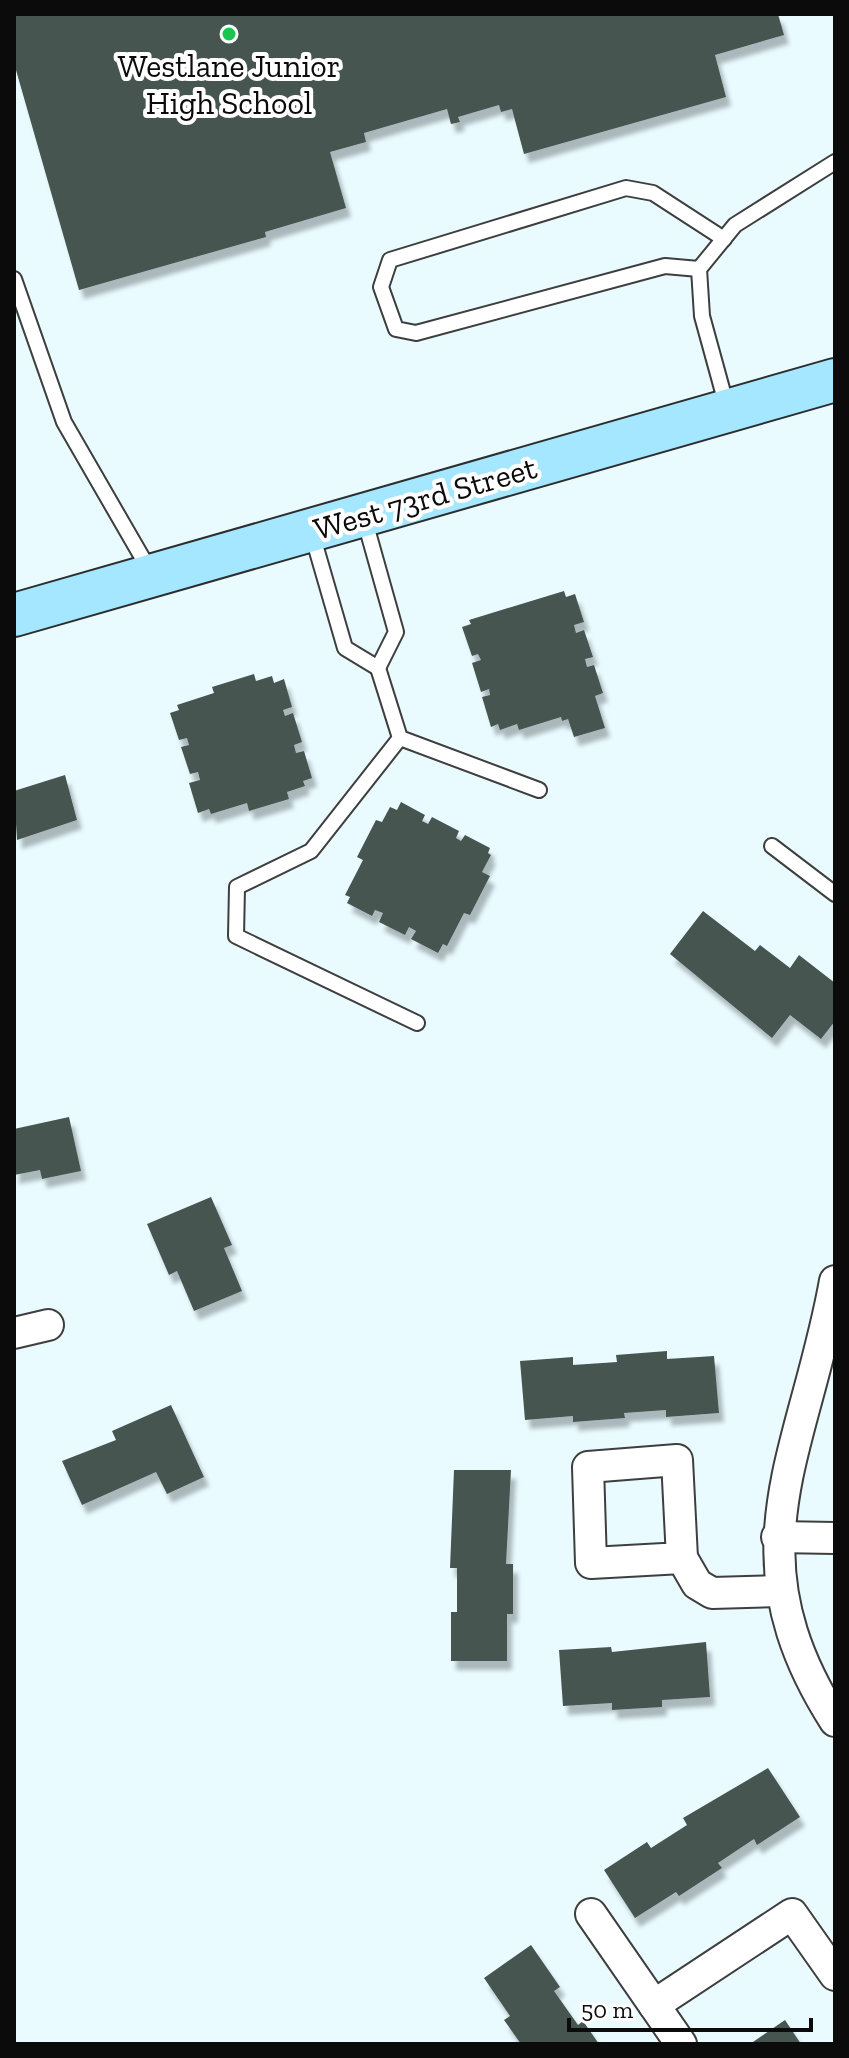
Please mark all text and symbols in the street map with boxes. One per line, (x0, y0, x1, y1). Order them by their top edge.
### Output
marker: Westlane Junior High School (220, 25, 238, 43)
place label: Westlane Junior High School (118, 47, 340, 122)
street label: West 73rd Street (309, 448, 541, 548)
scale bar (569, 1982, 811, 2032)
text: 50 m (581, 1995, 634, 2024)

